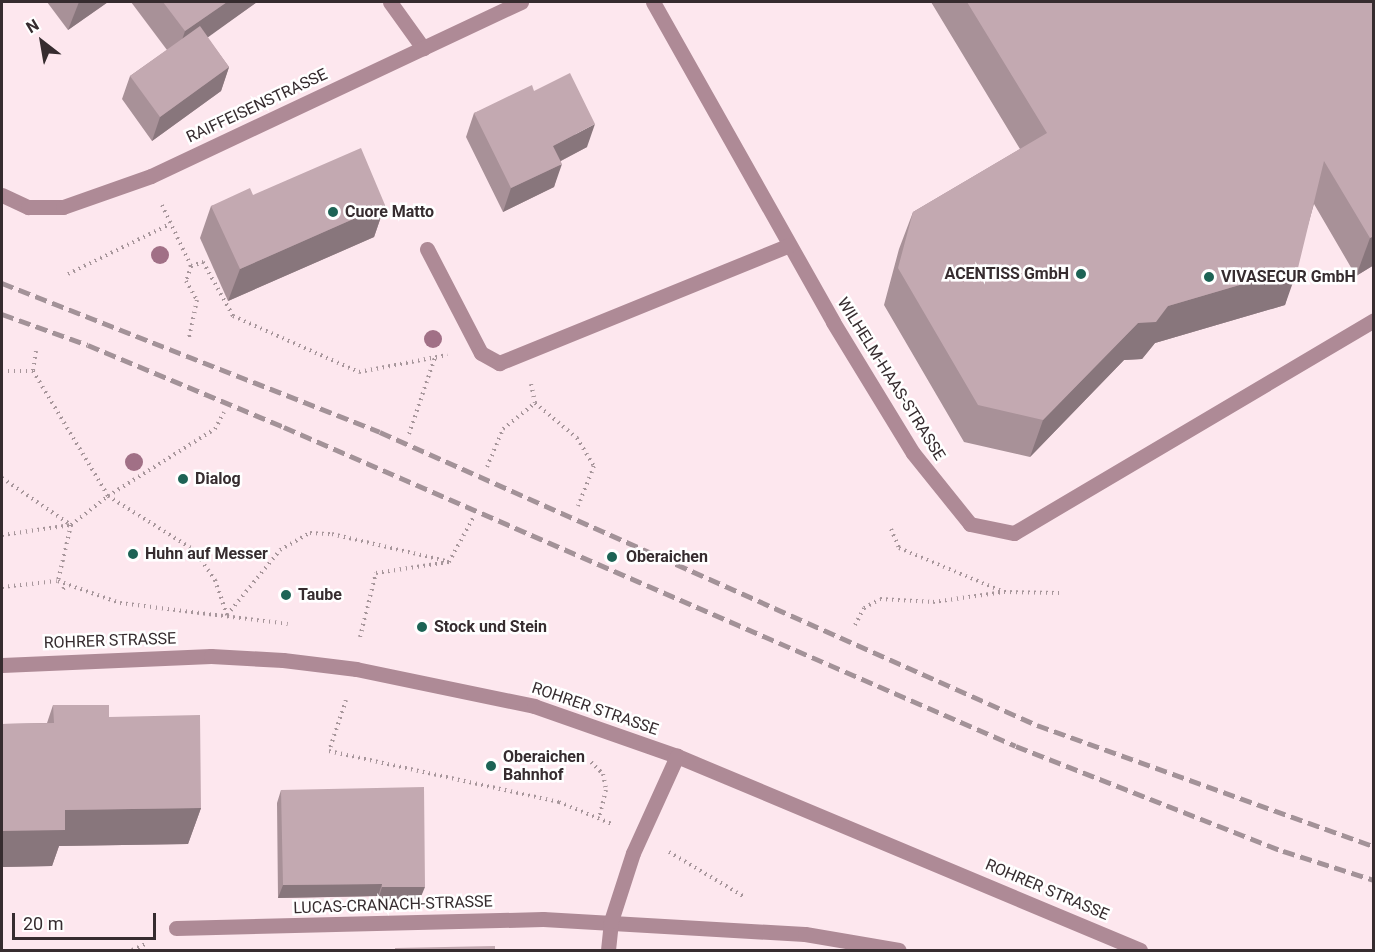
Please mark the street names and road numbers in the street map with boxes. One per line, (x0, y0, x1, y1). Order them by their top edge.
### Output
street label: RAIFFEISENSTRASSE (184, 65, 330, 147)
street label: WILHELM-HAAS-STRASSE (833, 294, 949, 464)
street label: ROHRER STRASSE (43, 629, 177, 653)
street label: ROHRER STRASSE (529, 678, 661, 740)
street label: ROHRER STRASSE (982, 855, 1112, 925)
street label: LUCAS-CRANACH-STRASSE (293, 892, 493, 918)

